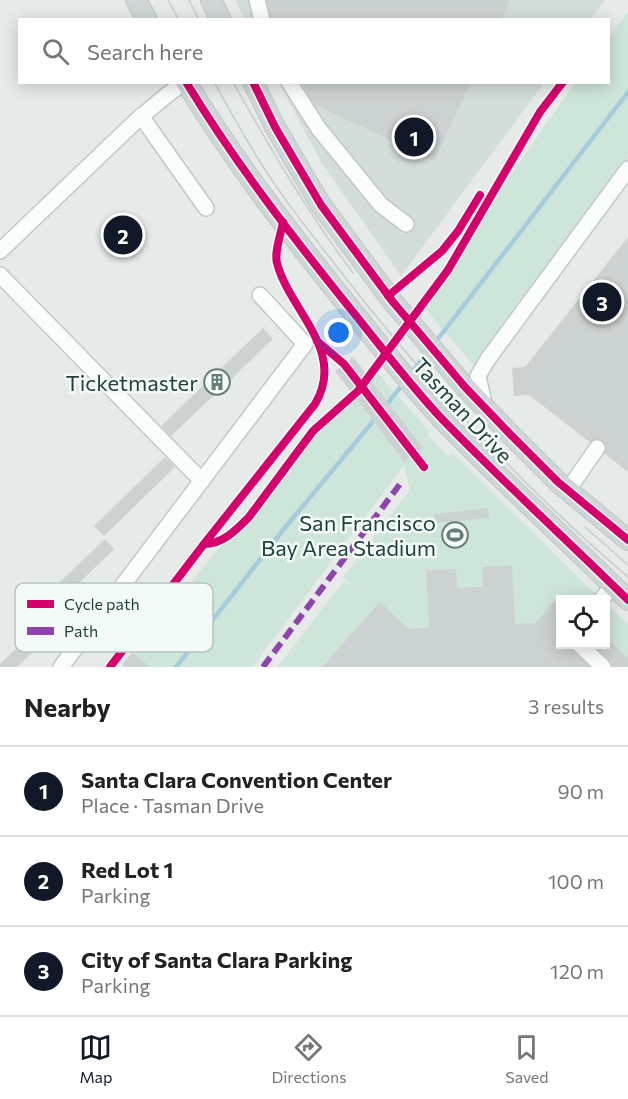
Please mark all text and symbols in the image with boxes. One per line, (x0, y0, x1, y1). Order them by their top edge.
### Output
search box (18, 18, 610, 84)
icon: search (39, 35, 72, 68)
text: Search here (87, 38, 203, 65)
pin: 1 (394, 114, 434, 160)
pin: 2 (104, 212, 142, 258)
pin: 3 (582, 280, 622, 324)
your location (324, 318, 353, 347)
street label: Tasman Drive (407, 352, 519, 468)
building icon: Ticketmaster (202, 367, 232, 397)
place label: Ticketmaster (66, 369, 198, 396)
place label: San Francisco Bay Area Stadium (261, 509, 436, 561)
sports icon: San Francisco Bay Area Stadium (440, 520, 470, 550)
legend (15, 583, 213, 652)
text: Cycle path (64, 594, 140, 613)
map controls (556, 595, 610, 649)
button: locate (556, 595, 610, 649)
text: Path (64, 621, 98, 640)
text: Nearby (24, 691, 111, 722)
text: 3 results (528, 694, 604, 718)
text: Santa Clara Convention Center (81, 766, 392, 793)
text: 1 (39, 779, 48, 803)
text: 90 m (558, 779, 604, 803)
text: Place · Tasman Drive (81, 793, 264, 817)
text: Red Lot 1 (81, 856, 173, 883)
text: 2 (38, 869, 49, 893)
text: 100 m (548, 869, 604, 893)
text: Parking (81, 883, 150, 907)
text: City of Santa Clara Parking (81, 946, 352, 973)
text: 3 (38, 959, 49, 983)
text: 120 m (550, 959, 604, 983)
text: Parking (81, 973, 150, 997)
tab: Map (79, 1031, 112, 1086)
tab: Directions (271, 1031, 346, 1086)
tab: Saved (505, 1031, 549, 1086)

